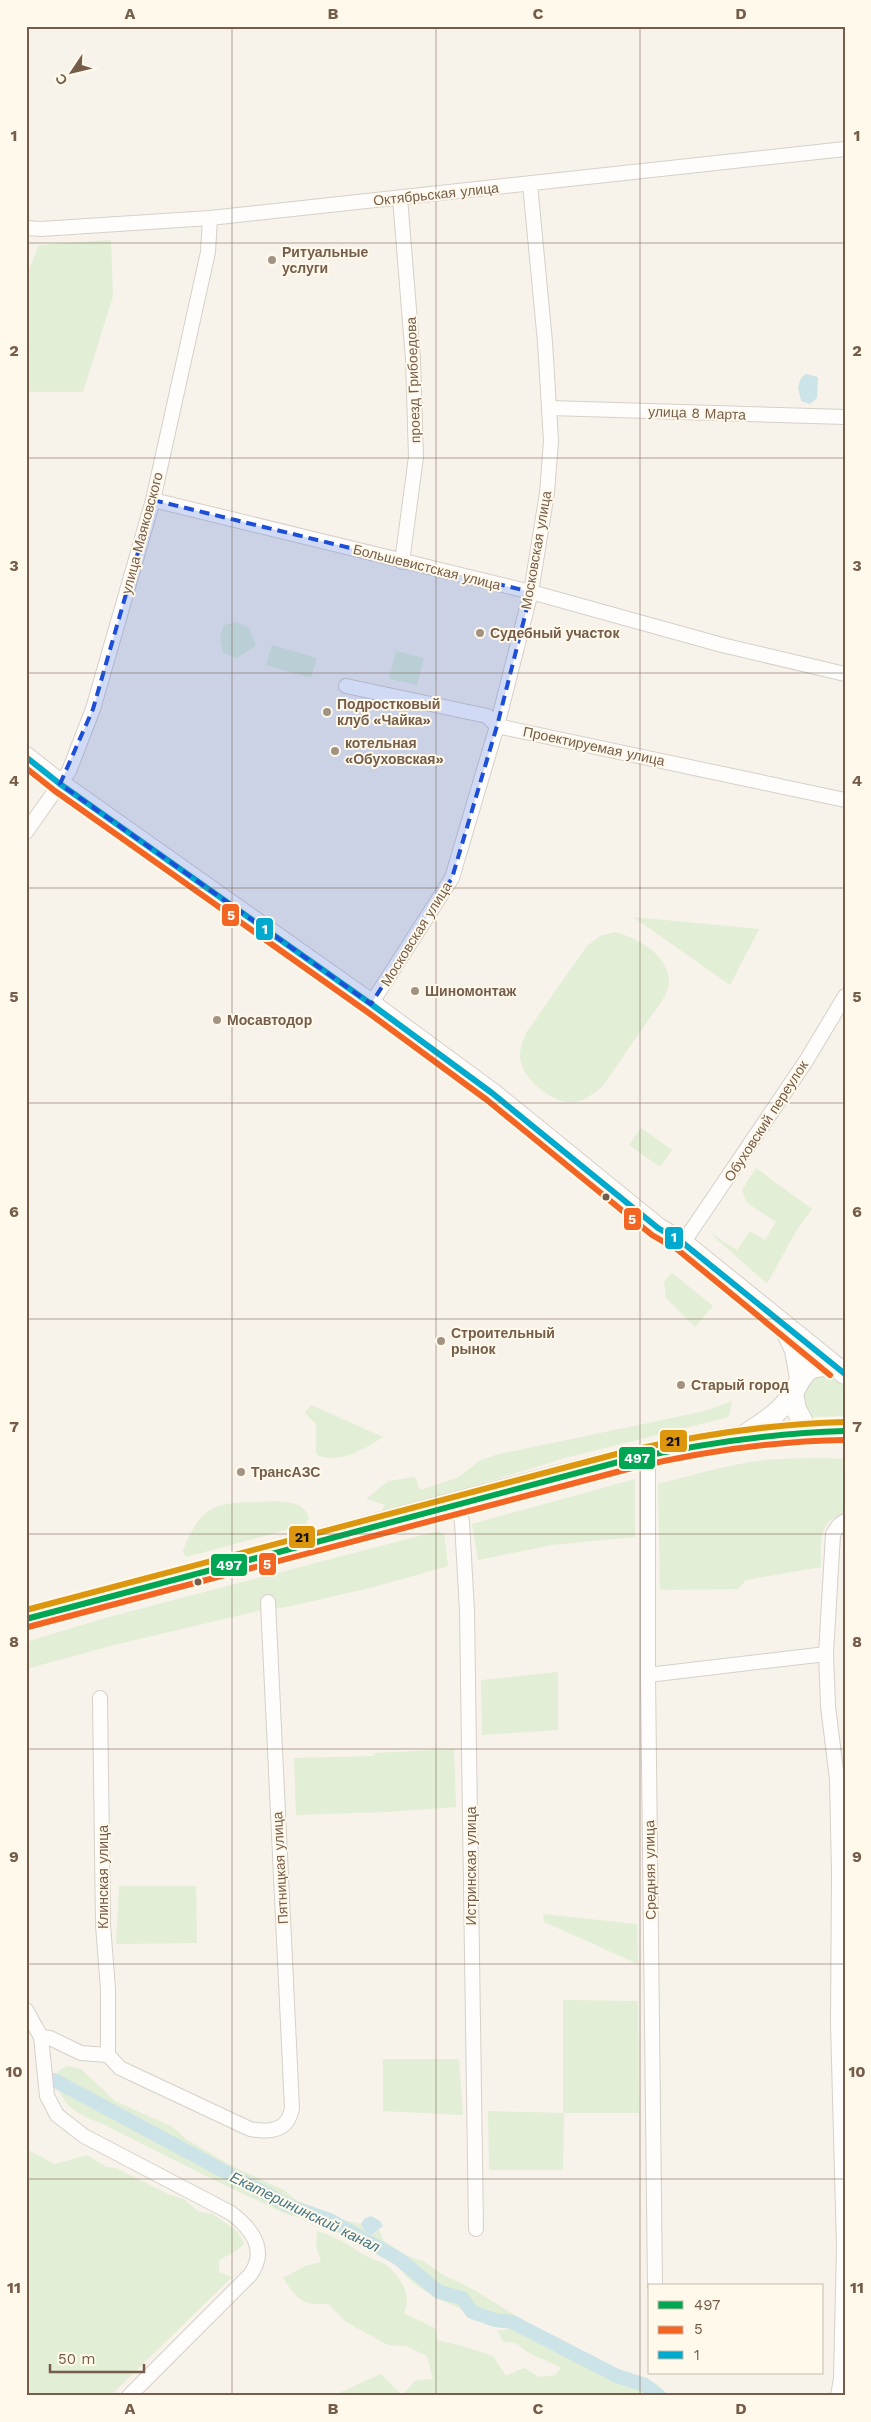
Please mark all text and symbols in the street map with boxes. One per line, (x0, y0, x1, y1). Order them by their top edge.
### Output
text: A (125, 4, 136, 23)
text: B (328, 4, 339, 23)
text: C (533, 4, 544, 23)
text: D (735, 4, 747, 23)
north arrow (48, 48, 98, 98)
text: С (52, 71, 71, 88)
text: 1 (11, 126, 17, 145)
text: 1 (854, 126, 860, 145)
street label: Октябрьская улица (372, 179, 500, 209)
place label: Ритуальные услуги (282, 244, 368, 276)
marker: Ритуальные услуги (266, 254, 278, 266)
street label: проезд Грибоедова (403, 316, 423, 443)
text: 2 (9, 341, 19, 360)
text: 2 (852, 341, 862, 360)
street label: улица 8 Марта (648, 403, 746, 423)
street label: улица Маяковского (118, 470, 166, 596)
street label: Московская улица (518, 489, 554, 610)
street label: Большевистская улица (351, 541, 503, 593)
text: 3 (9, 556, 19, 575)
text: 3 (852, 556, 862, 575)
place label: Судебный участок (490, 625, 620, 641)
marker: Судебный участок (474, 627, 486, 639)
place label: Подростковый клуб «Чайка» (337, 696, 440, 728)
marker: Подростковый клуб «Чайка» (321, 706, 333, 718)
street label: Проектируемая улица (522, 723, 667, 769)
place label: котельная «Обуховская» (345, 735, 444, 767)
marker: котельная «Обуховская» (329, 745, 341, 757)
text: 4 (9, 771, 19, 790)
text: 4 (852, 771, 862, 790)
street label: Московская улица (377, 879, 455, 989)
line badge: 5 (221, 903, 240, 927)
text: 5 (227, 907, 235, 923)
line badge: 1 (255, 917, 274, 941)
text: 1 (262, 921, 268, 937)
place label: Шиномонтаж (425, 983, 517, 999)
marker: Шиномонтаж (409, 985, 421, 997)
text: 5 (9, 987, 19, 1006)
text: 5 (852, 987, 862, 1006)
place label: Мосавтодор (227, 1012, 312, 1028)
marker: Мосавтодор (211, 1014, 223, 1026)
street label: Обуховский переулок (721, 1057, 812, 1184)
unlabelled marker (601, 1192, 611, 1202)
text: 6 (9, 1202, 19, 1221)
text: 6 (852, 1202, 862, 1221)
line badge: 5 (623, 1207, 642, 1231)
text: 5 (628, 1211, 636, 1227)
line badge: 1 (664, 1226, 684, 1250)
text: 1 (671, 1229, 677, 1245)
place label: Строительный рынок (451, 1325, 555, 1357)
marker: Строительный рынок (435, 1335, 447, 1347)
place label: Старый город (691, 1377, 789, 1393)
marker: Старый город (675, 1379, 687, 1391)
text: 7 (9, 1417, 19, 1436)
text: 7 (852, 1417, 862, 1436)
line badge: 21 (659, 1429, 688, 1453)
text: 21 (666, 1433, 680, 1449)
line badge: 497 (618, 1446, 656, 1470)
text: 497 (624, 1450, 650, 1466)
place label: ТрансАЗС (251, 1464, 320, 1480)
marker: ТрансАЗС (235, 1466, 247, 1478)
line badge: 21 (288, 1525, 316, 1549)
text: 21 (295, 1529, 309, 1545)
line badge: 5 (258, 1552, 277, 1576)
line badge: 497 (210, 1553, 248, 1577)
text: 5 (263, 1556, 271, 1572)
text: 497 (216, 1557, 242, 1573)
unlabelled marker (193, 1577, 203, 1587)
text: 8 (9, 1632, 19, 1651)
text: 8 (852, 1632, 862, 1651)
street label: Истринская улица (463, 1806, 479, 1925)
street label: Пятницкая улица (269, 1811, 291, 1925)
street label: Средняя улица (641, 1820, 659, 1920)
street label: Клинская улица (95, 1825, 111, 1929)
text: 9 (9, 1847, 19, 1866)
text: 9 (852, 1847, 862, 1866)
text: 10 (5, 2062, 23, 2081)
text: 10 (848, 2062, 866, 2081)
water label: Екатерининский канал (227, 2168, 383, 2256)
text: 11 (7, 2278, 21, 2297)
text: 11 (850, 2278, 864, 2297)
legend (648, 2284, 824, 2374)
text: 497 (694, 2296, 721, 2314)
text: 5 (694, 2320, 703, 2338)
scale bar (50, 2342, 144, 2374)
text: 1 (694, 2346, 700, 2364)
text: 50 m (58, 2350, 95, 2368)
text: A (125, 2399, 136, 2418)
text: B (328, 2399, 339, 2418)
text: C (533, 2399, 544, 2418)
text: D (735, 2399, 747, 2418)

